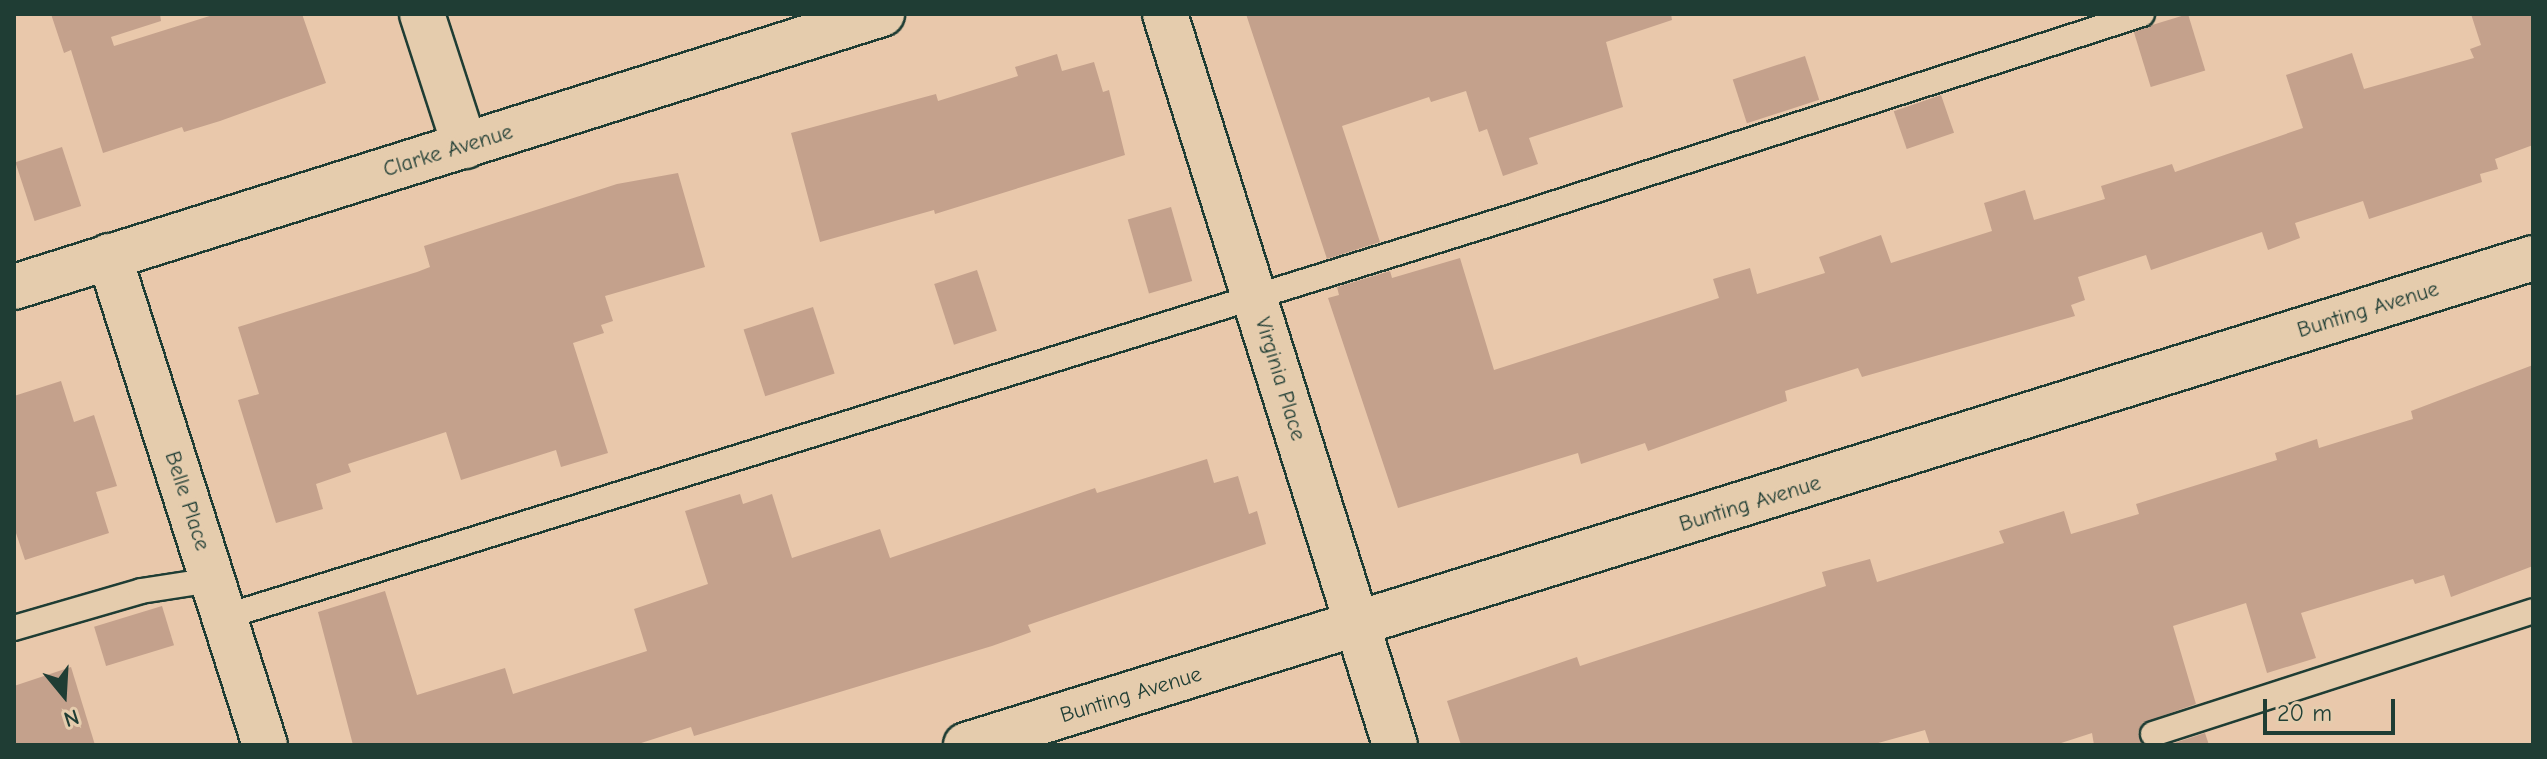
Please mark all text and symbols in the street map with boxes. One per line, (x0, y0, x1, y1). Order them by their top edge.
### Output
street label: Clarke Avenue (380, 119, 516, 183)
street label: Bunting Avenue (2294, 276, 2442, 344)
street label: Virginia Place (1249, 314, 1311, 444)
street label: Belle Place (159, 448, 215, 554)
street label: Bunting Avenue (1676, 470, 1824, 538)
north arrow (24, 655, 104, 735)
street label: Bunting Avenue (1057, 661, 1205, 729)
scale bar (2267, 683, 2399, 733)
text: 20 m (2277, 699, 2332, 727)
text: N (61, 703, 82, 732)

